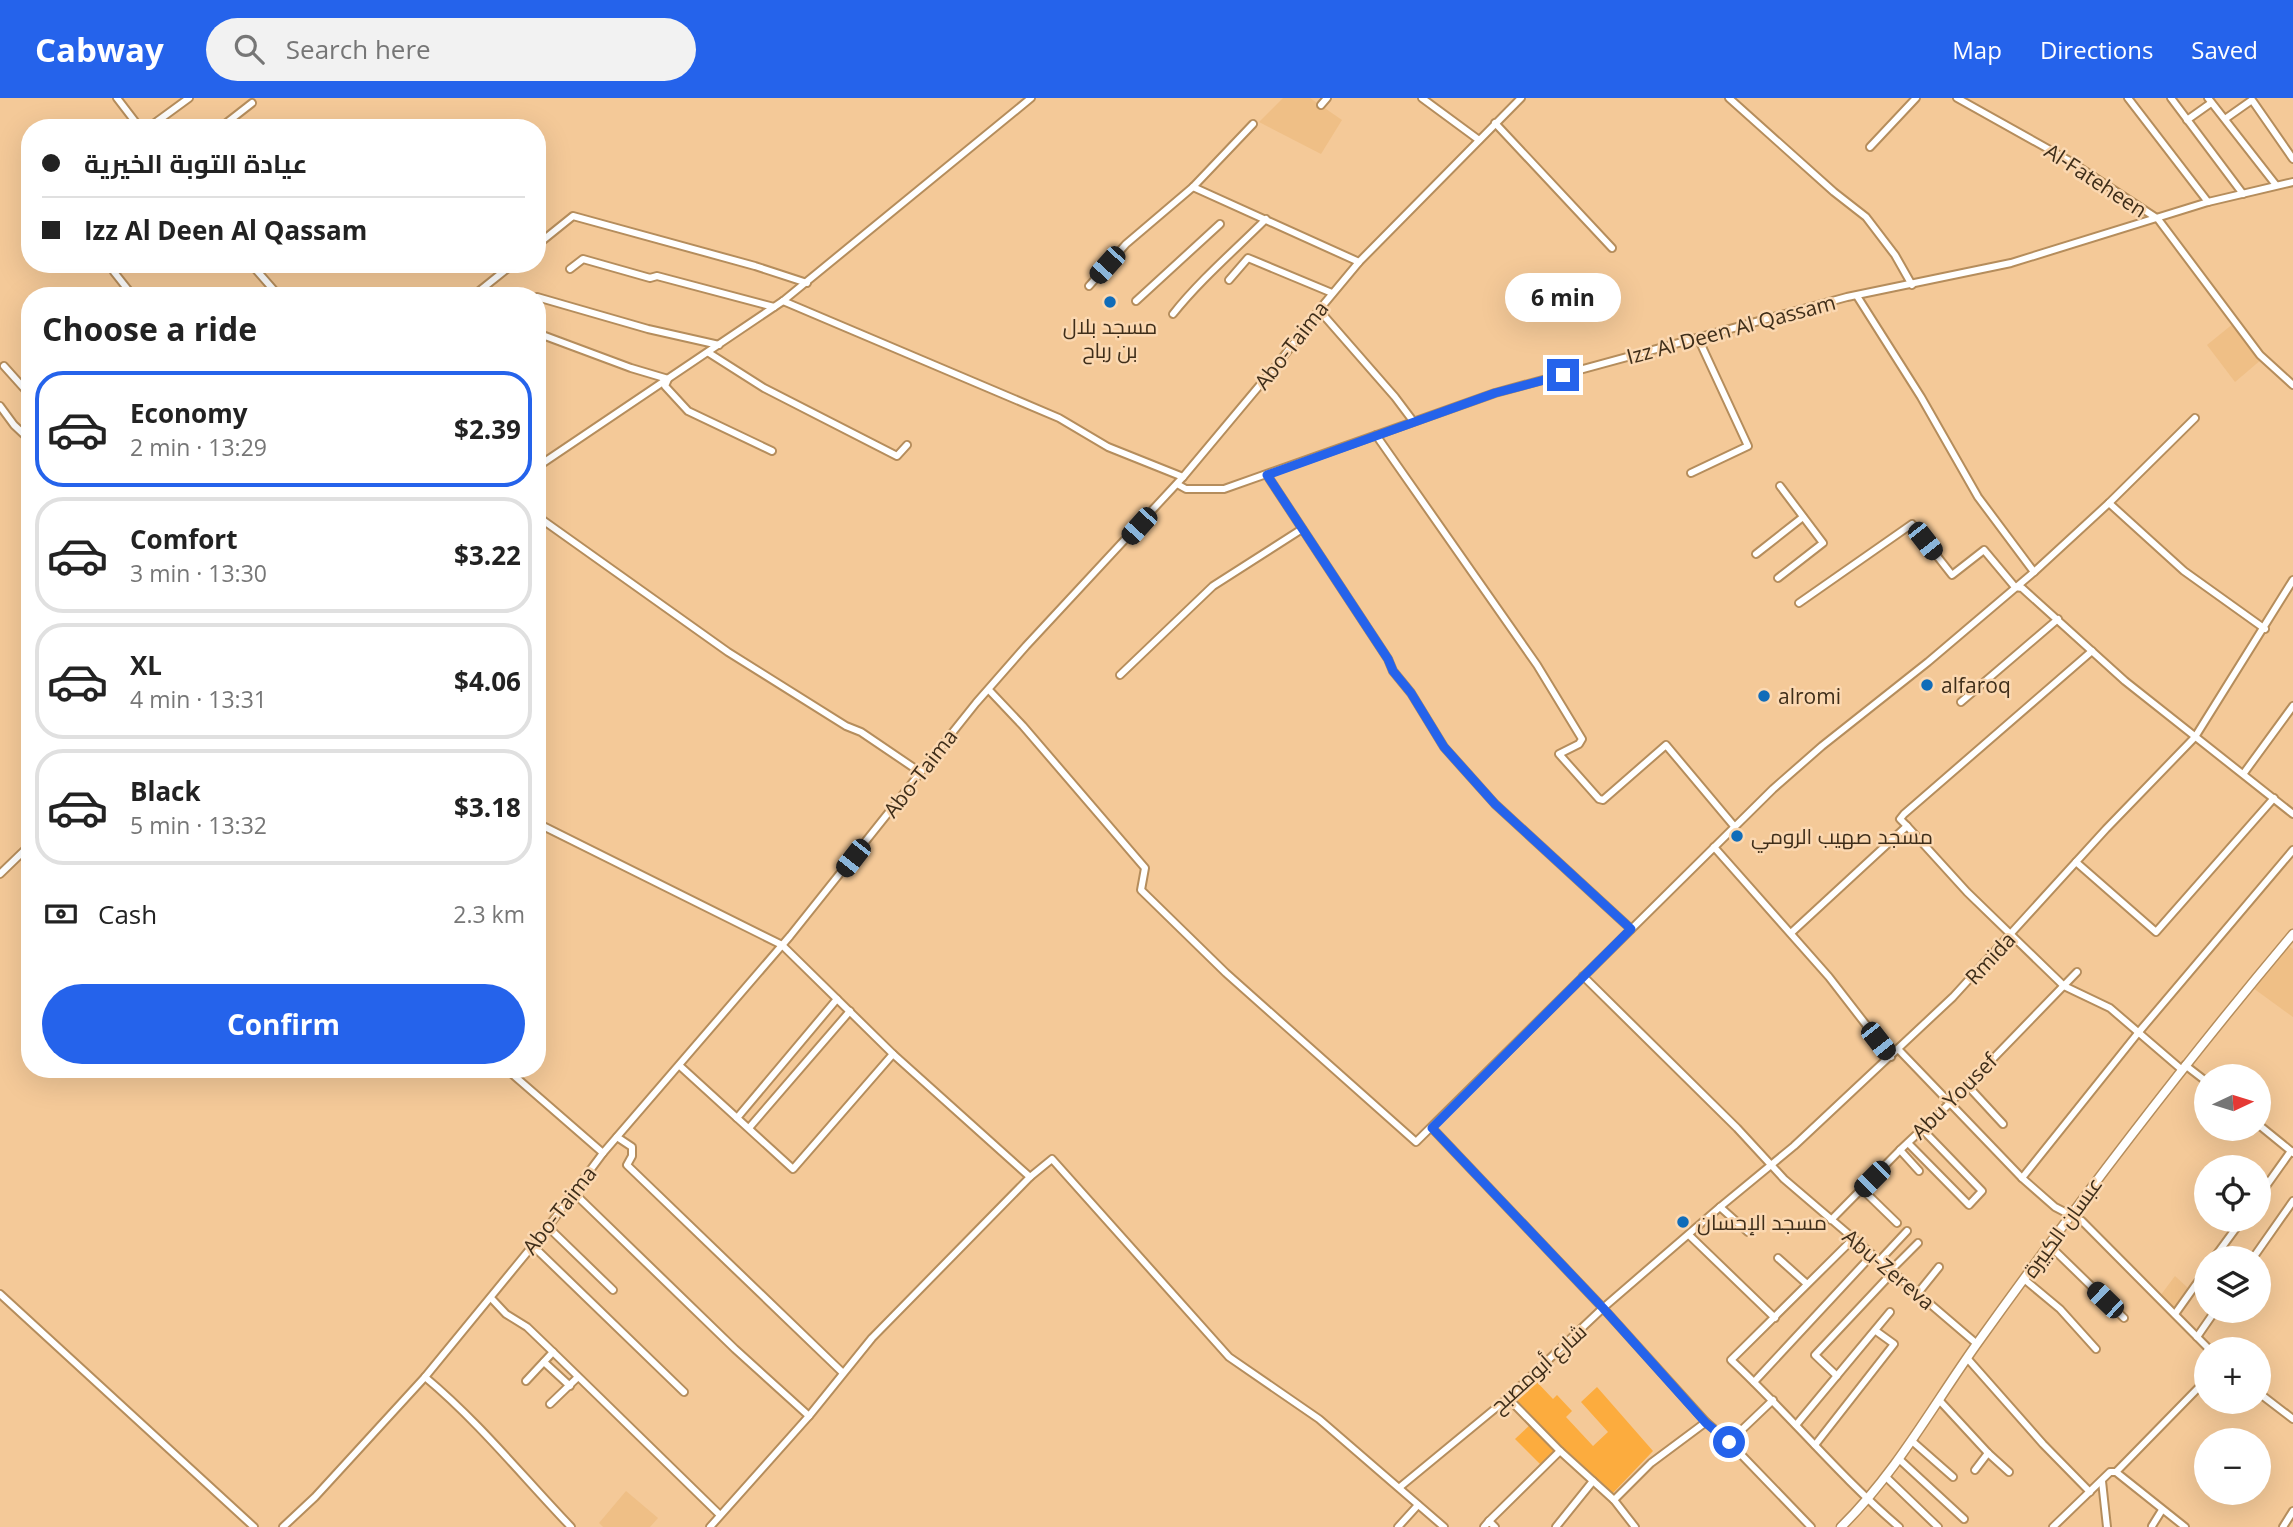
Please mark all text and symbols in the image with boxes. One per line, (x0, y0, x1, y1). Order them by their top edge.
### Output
search box (206, 18, 696, 81)
text: Cabway (35, 27, 164, 72)
icon: search (230, 30, 268, 68)
text: Search here (286, 31, 431, 67)
text: Map (1952, 33, 2002, 66)
text: Directions (2040, 33, 2153, 66)
text: Saved (2191, 33, 2258, 66)
street label: Al-Fateheen (2040, 137, 2152, 223)
text: عيادة التوبة الخيرية (84, 145, 308, 181)
text: Izz Al Deen Al Qassam (84, 212, 367, 248)
car (1086, 242, 1129, 288)
callout: 6 min (1505, 274, 1621, 322)
text: 6 min (1531, 281, 1595, 313)
street label: Izz Al Deen Al Qassam (1623, 288, 1839, 370)
marker: مسجد بلال بن رباح (1102, 294, 1118, 310)
street label: Abo-Taima (1248, 295, 1334, 395)
text: Choose a ride (42, 307, 257, 350)
place label: مسجد بلال بن رباح (1063, 312, 1157, 365)
route end (1547, 359, 1579, 391)
text: Economy (130, 395, 248, 431)
icon: car (46, 398, 109, 461)
text: $2.39 (454, 411, 521, 447)
text: 2 min · 13:29 (130, 431, 267, 463)
car (1118, 503, 1161, 549)
car (1904, 518, 1947, 564)
text: Comfort (130, 521, 237, 557)
icon: car (46, 524, 109, 587)
text: $3.22 (454, 537, 521, 573)
text: 3 min · 13:30 (130, 557, 267, 589)
text: XL (130, 647, 162, 683)
icon: car (46, 650, 109, 713)
text: $4.06 (454, 663, 521, 699)
place label: alfaroq (1941, 671, 2011, 699)
marker: alfaroq (1919, 677, 1935, 693)
place label: alromi (1778, 682, 1841, 710)
text: 4 min · 13:31 (130, 683, 267, 715)
marker: alromi (1756, 688, 1772, 704)
street label: Abo-Taima (877, 723, 963, 823)
text: Black (130, 773, 201, 809)
icon: car (46, 776, 109, 839)
text: $3.18 (454, 789, 521, 825)
text: 5 min · 13:32 (130, 809, 267, 841)
place label: مسجد صهيب الرومي (1751, 822, 1933, 853)
marker: مسجد صهيب الرومي (1729, 828, 1745, 844)
car (832, 835, 875, 881)
icon: cash (42, 895, 80, 933)
text: Cash (98, 896, 157, 932)
text: 2.3 km (453, 898, 525, 930)
street label: Rmida (1959, 926, 2021, 990)
button: Confirm (42, 984, 525, 1064)
car (1857, 1018, 1900, 1064)
street label: Abu Yousef (1905, 1046, 2004, 1145)
north arrow (2194, 1064, 2272, 1141)
map controls (2194, 1064, 2271, 1505)
button: locate (2194, 1155, 2271, 1232)
car (1850, 1157, 1895, 1201)
street label: Abo-Taima (516, 1160, 602, 1260)
street label: عبسان الكبيرة (2016, 1171, 2108, 1283)
place label: مسجد الإحسان (1697, 1208, 1827, 1236)
marker: مسجد الإحسان (1675, 1214, 1691, 1230)
street label: Abu-Zereva (1837, 1222, 1941, 1316)
button: layers (2194, 1246, 2271, 1323)
car (2083, 1278, 2128, 1322)
street label: شارع أبومصبح (1484, 1317, 1593, 1419)
button: + (2194, 1337, 2271, 1414)
route start (1713, 1426, 1745, 1458)
button: − (2194, 1428, 2271, 1505)

